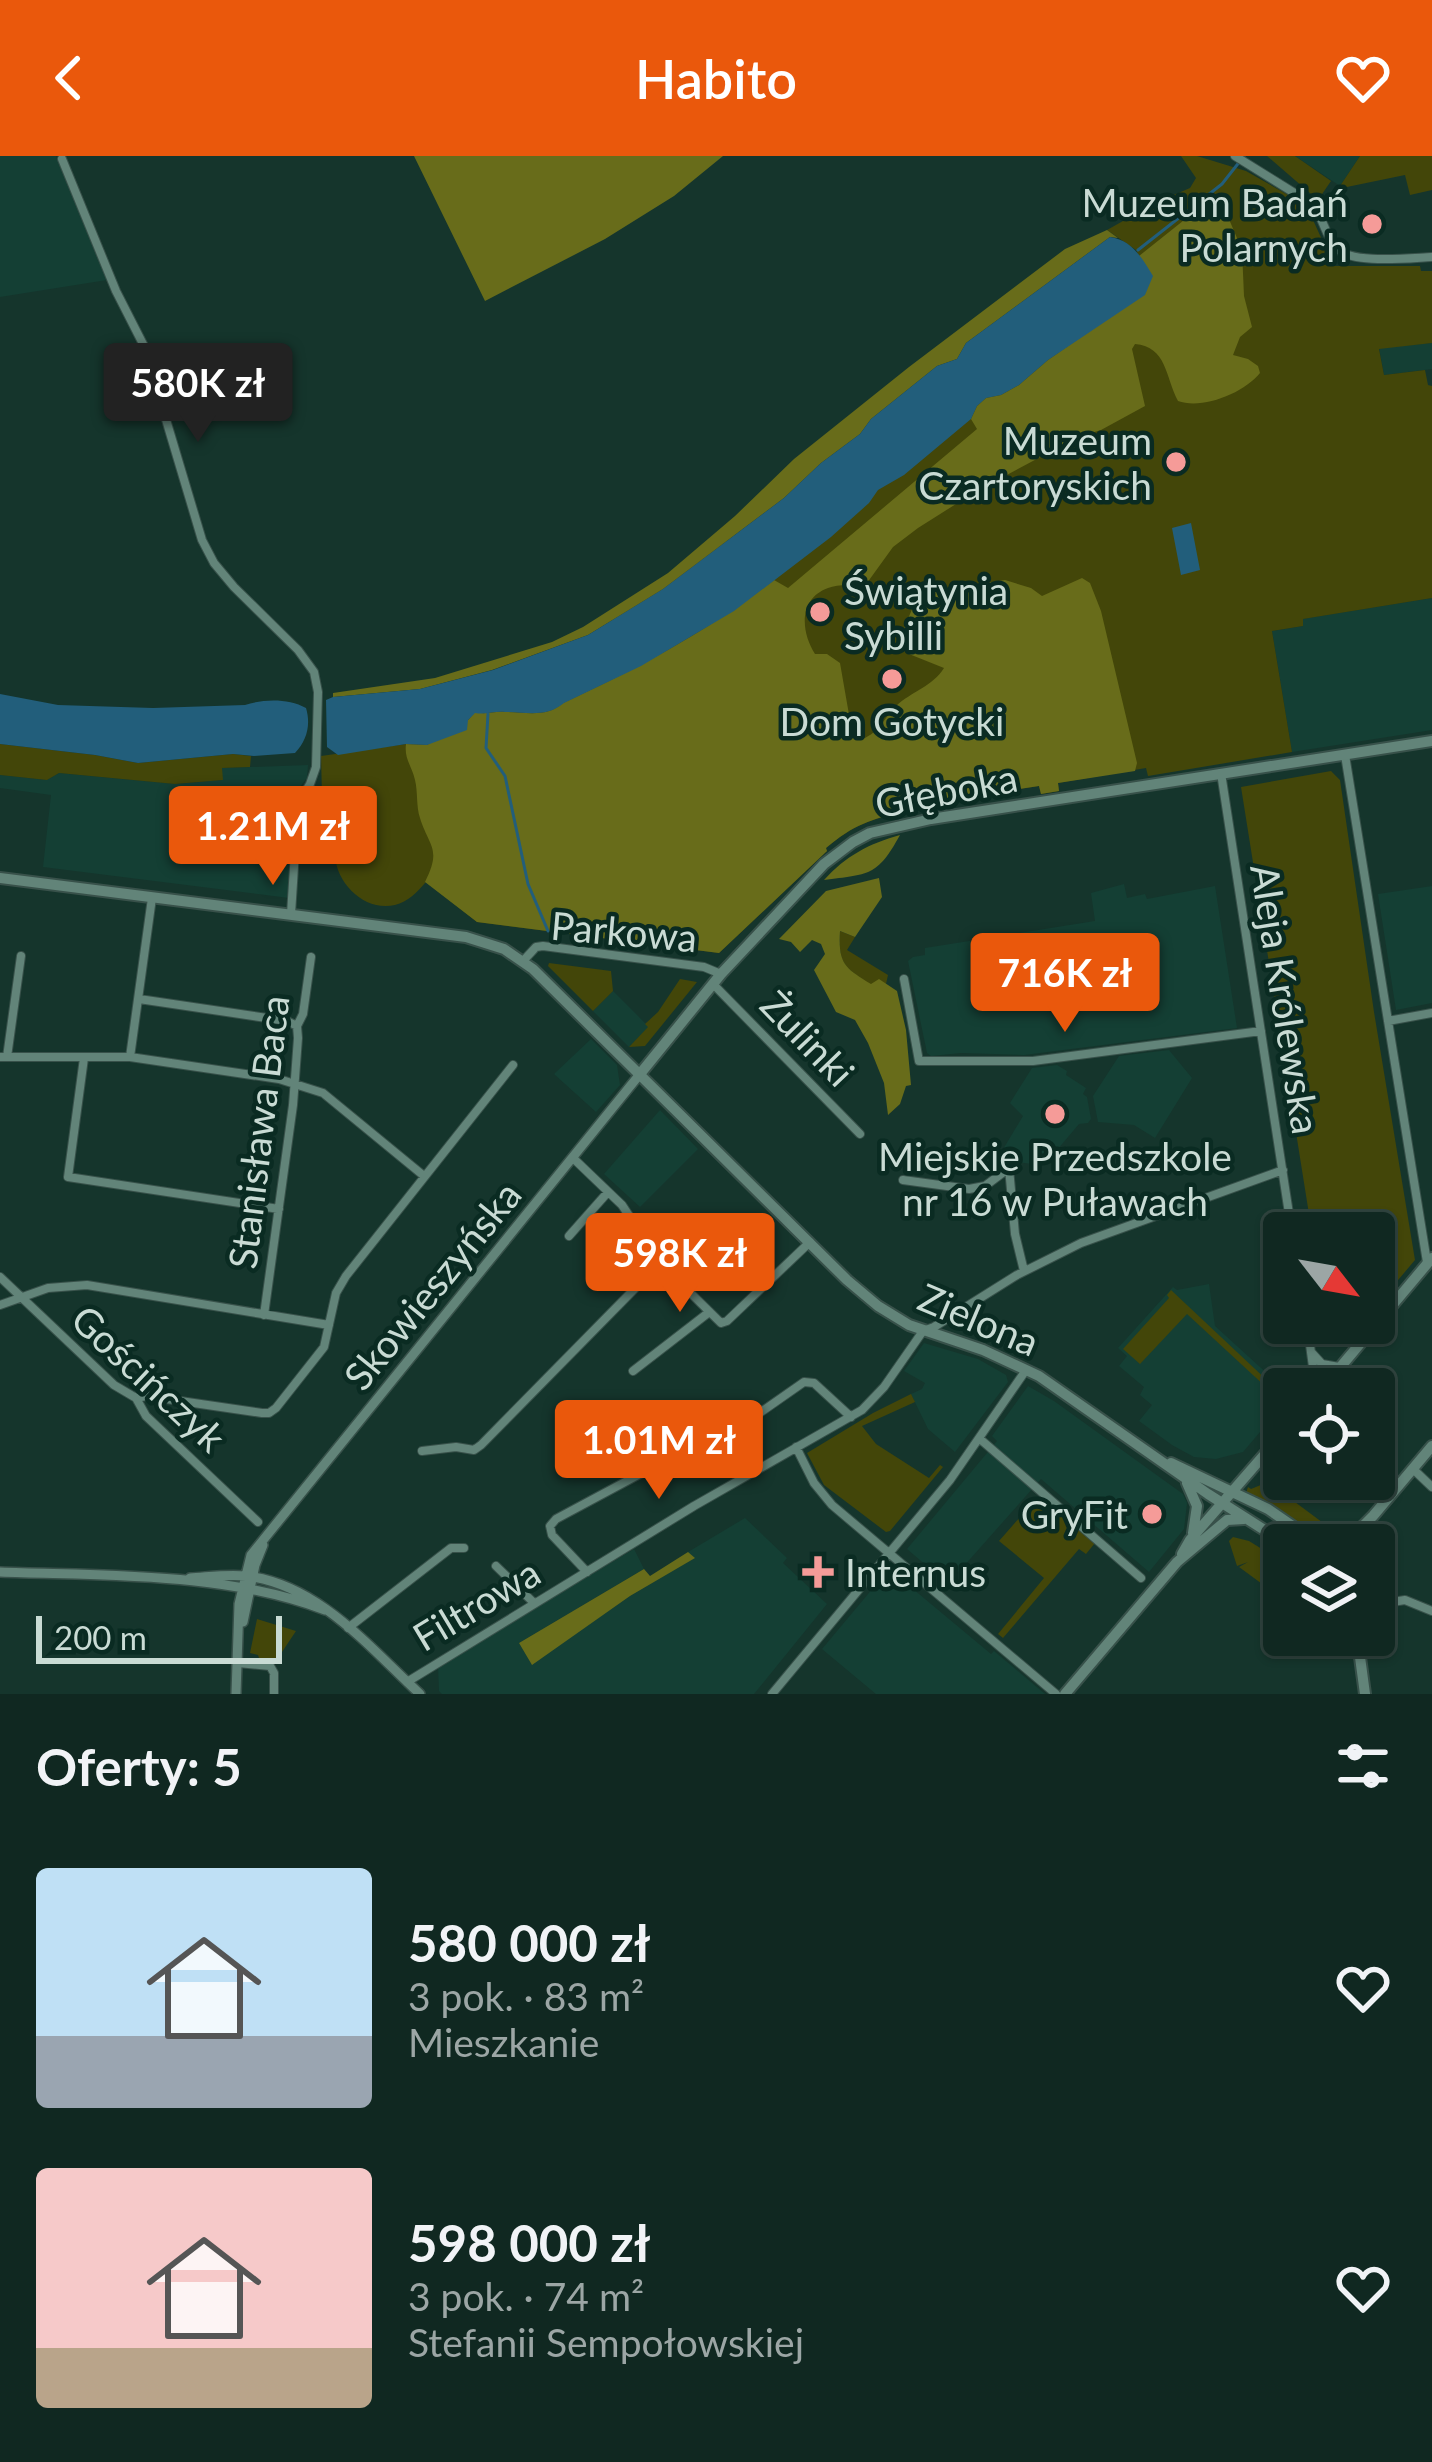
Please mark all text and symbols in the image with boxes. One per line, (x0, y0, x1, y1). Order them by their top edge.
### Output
icon: back (36, 45, 102, 111)
icon: heart (1330, 45, 1396, 111)
text: Habito (635, 46, 797, 111)
place label: Muzeum Badań Polarnych (1081, 179, 1348, 270)
marker: Muzeum Badań Polarnych (1359, 211, 1385, 237)
pin: 580K zł (87, 343, 309, 445)
text: 580K zł (131, 359, 265, 405)
place label: Muzeum Czartoryskich (918, 417, 1152, 508)
marker: Muzeum Czartoryskich (1163, 449, 1189, 475)
place label: Świątynia Sybilli (844, 567, 1008, 658)
marker: Świątynia Sybilli (807, 599, 833, 625)
marker: Dom Gotycki (879, 666, 905, 692)
place label: Dom Gotycki (780, 698, 1004, 744)
street label: Głęboka (871, 754, 1021, 826)
pin: 1.21M zł (149, 786, 397, 888)
text: 1.21M zł (196, 802, 350, 848)
street label: Aleja Królewska (1242, 861, 1330, 1137)
street label: Parkowa (549, 902, 699, 960)
pin: 716K zł (954, 933, 1176, 1035)
text: 716K zł (998, 949, 1132, 995)
street label: Żulinki (752, 981, 864, 1095)
street label: Stanisława Baca (218, 993, 298, 1271)
marker: Miejskie Przedszkole nr 16 w Puławach (1042, 1101, 1068, 1127)
place label: Miejskie Przedszkole nr 16 w Puławach (878, 1133, 1232, 1224)
street label: Skowieszyńska (334, 1172, 530, 1398)
north arrow (1263, 1212, 1395, 1344)
map controls (1263, 1212, 1395, 1656)
pin: 598K zł (569, 1213, 791, 1315)
text: 598K zł (613, 1229, 747, 1275)
street label: Zielona (912, 1273, 1046, 1365)
street label: Gościńczyk (63, 1295, 235, 1461)
button: locate (1263, 1368, 1395, 1500)
pin: 1.01M zł (535, 1400, 783, 1502)
text: 1.01M zł (582, 1416, 736, 1462)
place label: GryFit (1021, 1491, 1128, 1537)
marker: GryFit (1139, 1501, 1165, 1527)
button: layers (1263, 1524, 1395, 1656)
street label: Filtrowa (404, 1548, 548, 1660)
place label: Internus (845, 1549, 986, 1595)
marker: Internus (802, 1556, 834, 1588)
scale bar (36, 1610, 282, 1663)
text: 200 m (54, 1617, 147, 1657)
icon: filters (1330, 1733, 1396, 1799)
text: Oferty: 5 (36, 1736, 242, 1797)
text: 580 000 zł (408, 1912, 651, 1973)
icon: home (132, 1916, 276, 2060)
icon: heart (1330, 1955, 1396, 2021)
text: 3 pok. · 83 m² (408, 1973, 644, 2019)
text: Mieszkanie (408, 2019, 599, 2065)
text: 598 000 zł (408, 2212, 651, 2273)
icon: home (132, 2216, 276, 2360)
icon: heart (1330, 2255, 1396, 2321)
text: 3 pok. · 74 m² (408, 2273, 644, 2319)
text: Stefanii Sempołowskiej (408, 2319, 804, 2365)

